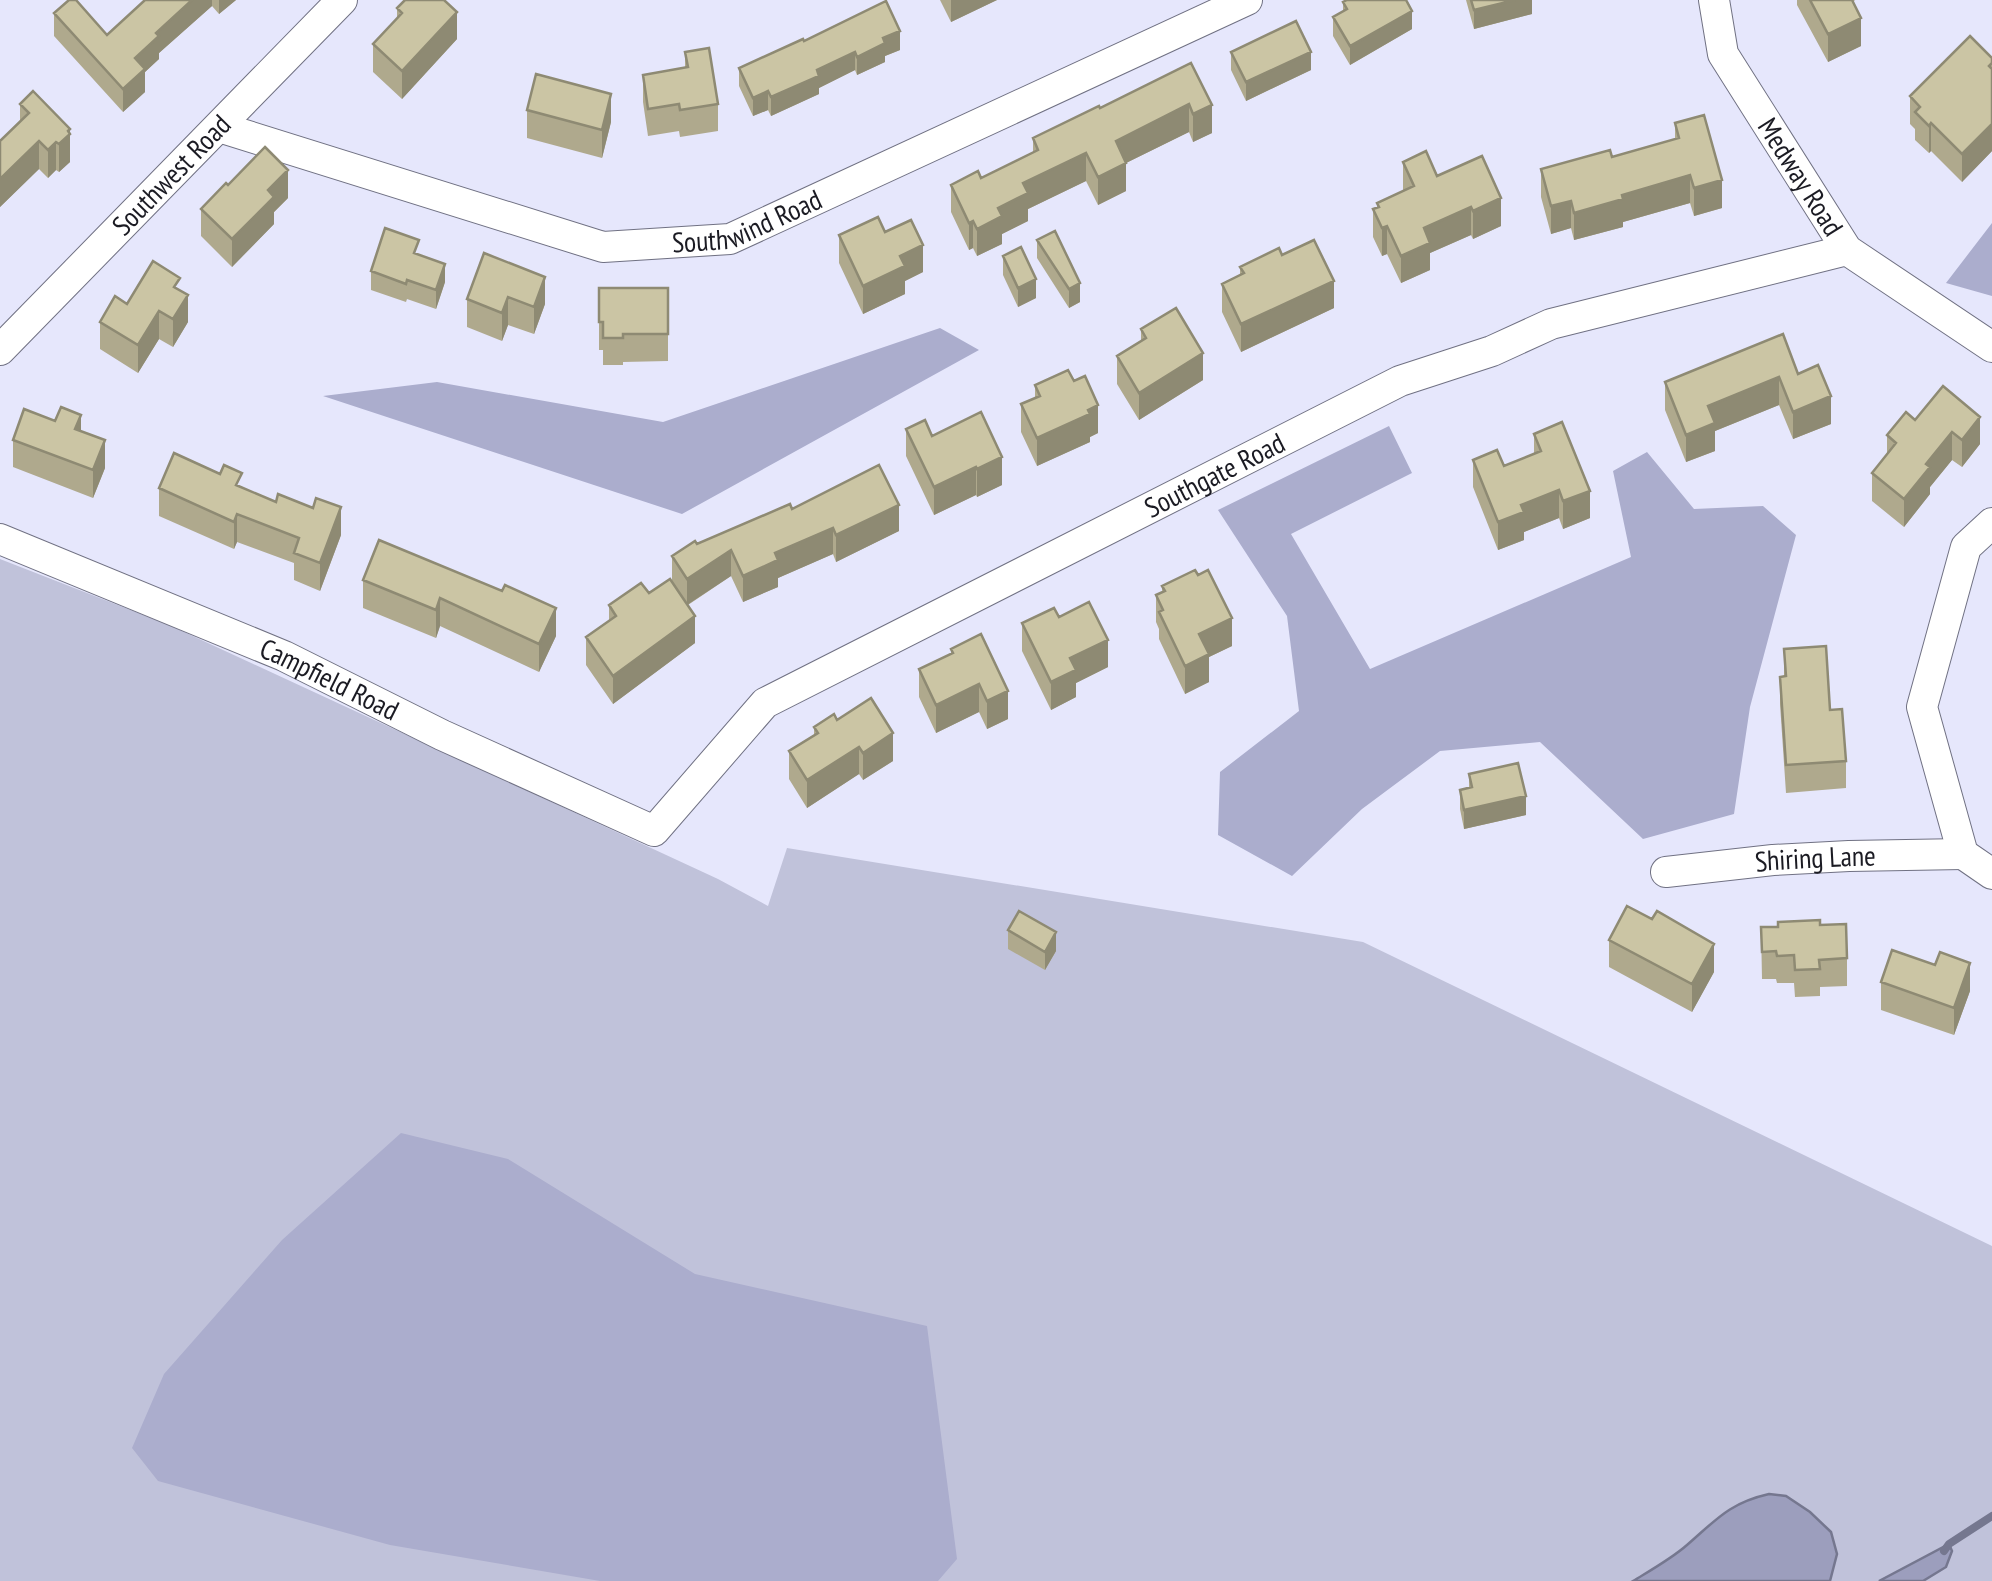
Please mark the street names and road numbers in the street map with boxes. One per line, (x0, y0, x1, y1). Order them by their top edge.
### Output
street label: Southwest Road (103, 106, 238, 243)
street label: Medway Road (1750, 111, 1852, 242)
street label: Southwind Road (671, 180, 827, 261)
street label: Southgate Road (1138, 424, 1291, 526)
street label: Campfield Road (255, 629, 405, 728)
street label: Shiring Lane (1753, 837, 1876, 880)

